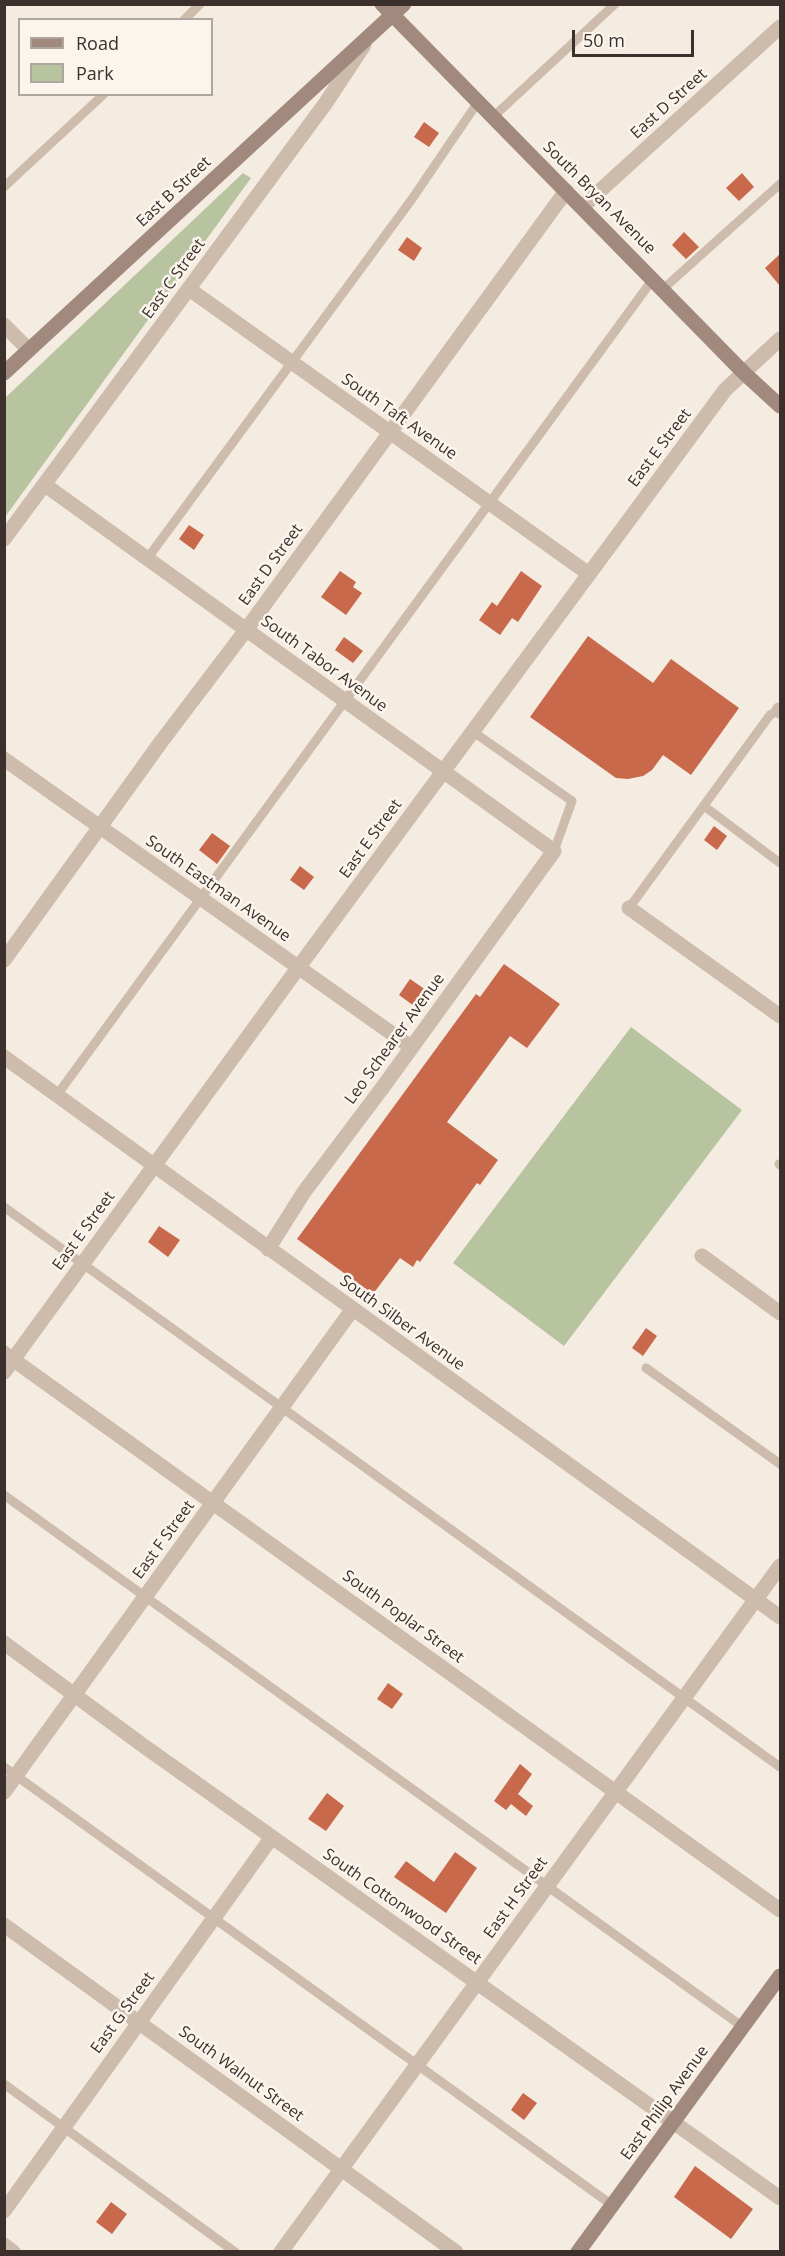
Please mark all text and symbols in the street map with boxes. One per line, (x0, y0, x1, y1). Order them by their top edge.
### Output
legend (18, 18, 213, 96)
scale bar (575, 18, 696, 56)
text: 50 m (583, 28, 625, 52)
text: Road (76, 31, 119, 55)
text: Park (76, 61, 114, 85)
street label: East D Street (627, 65, 711, 143)
street label: South Bryan Avenue (539, 138, 659, 258)
street label: East B Street (133, 153, 215, 231)
street label: East C Street (139, 235, 209, 323)
street label: South Taft Avenue (338, 370, 460, 464)
street label: East E Street (624, 405, 696, 491)
street label: East D Street (235, 521, 307, 609)
street label: South Tabor Avenue (257, 612, 391, 716)
street label: East E Street (336, 796, 406, 882)
street label: South Eastman Avenue (142, 832, 294, 946)
street label: Leo Schearer Avenue (341, 970, 449, 1108)
street label: East E Street (49, 1188, 119, 1274)
street label: South Silber Avenue (336, 1271, 468, 1375)
street label: East F Street (129, 1497, 199, 1583)
street label: South Poplar Street (339, 1567, 467, 1667)
street label: South Cottonwood Street (319, 1845, 485, 1969)
street label: East H Street (480, 1854, 552, 1942)
street label: East G Street (87, 1969, 159, 2057)
street label: South Walnut Street (175, 2022, 307, 2126)
street label: East Philip Avenue (617, 2042, 713, 2164)

